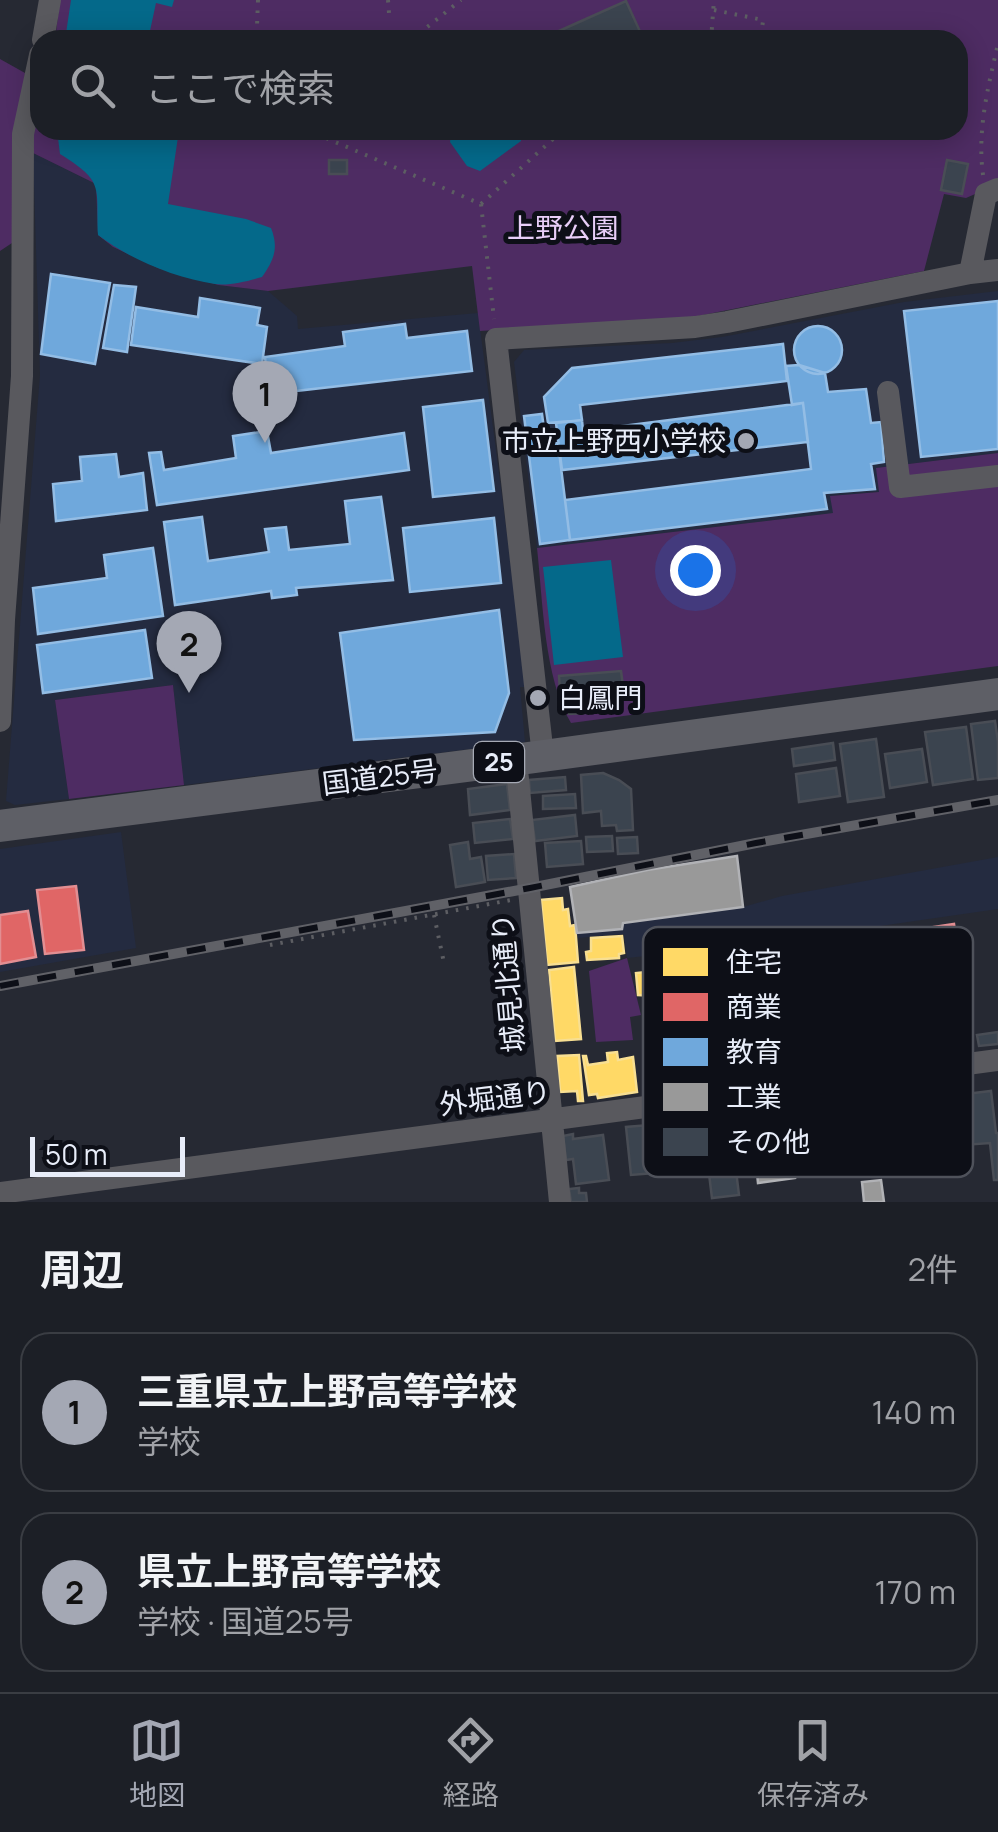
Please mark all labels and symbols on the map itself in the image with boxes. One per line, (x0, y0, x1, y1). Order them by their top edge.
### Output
park label: 上野公園 (507, 208, 619, 246)
pin: 1 (232, 360, 298, 443)
place label: 市立上野西小学校 (502, 421, 726, 459)
marker: 市立上野西小学校 (735, 430, 757, 452)
your location (670, 545, 721, 596)
pin: 2 (156, 610, 222, 693)
place label: 白鳳門 (558, 678, 642, 716)
marker: 白鳳門 (527, 687, 549, 709)
road number: 25 (474, 742, 524, 782)
street label: 国道25号 (320, 750, 440, 802)
street label: 城見北通り (482, 912, 532, 1054)
legend (643, 927, 973, 1177)
text: 住宅 (726, 942, 782, 980)
text: 商業 (726, 987, 782, 1025)
text: 教育 (726, 1032, 782, 1070)
street label: 外堀通り (437, 1071, 553, 1123)
text: 工業 (726, 1077, 782, 1115)
text: その他 (726, 1122, 810, 1160)
scale bar (30, 1132, 185, 1176)

